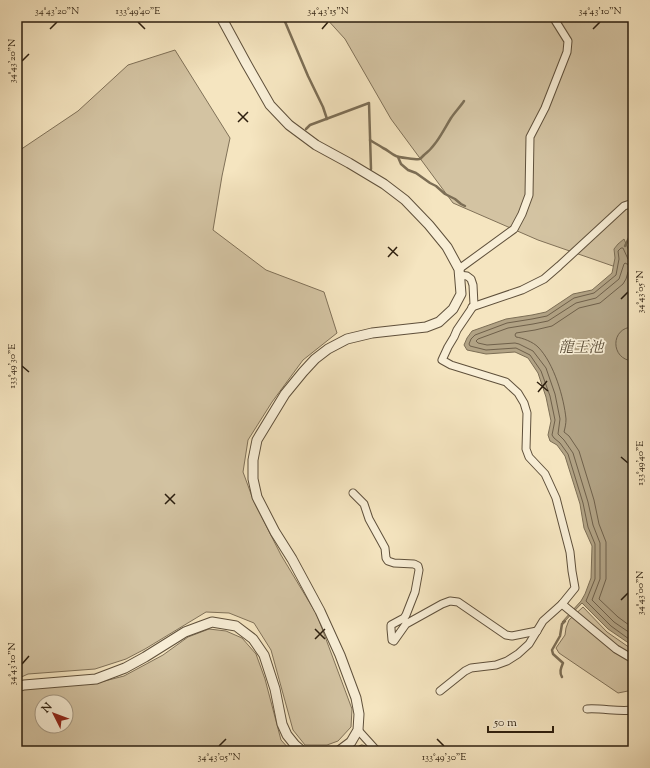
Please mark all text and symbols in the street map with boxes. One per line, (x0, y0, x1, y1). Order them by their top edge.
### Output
text: 34°43'20"N (35, 4, 79, 19)
text: 133°49'40"E (116, 4, 160, 19)
text: 34°43'15"N (307, 4, 349, 19)
text: 34°43'10"N (578, 4, 622, 19)
text: 34°43'20"N (5, 39, 20, 83)
text: 34°43'05"N (633, 271, 648, 313)
water label: 龍王池 (558, 338, 605, 359)
text: 133°49'30"E (5, 344, 20, 388)
text: 133°49'40"E (633, 441, 648, 485)
text: 34°43'00"N (633, 571, 648, 615)
text: 34°43'10"N (5, 642, 20, 686)
north arrow (34, 694, 74, 734)
text: N (38, 699, 56, 717)
scale bar (488, 708, 553, 734)
text: 50 m (493, 714, 517, 732)
text: 34°43'05"N (198, 750, 240, 765)
text: 133°49'30"E (422, 750, 466, 765)

